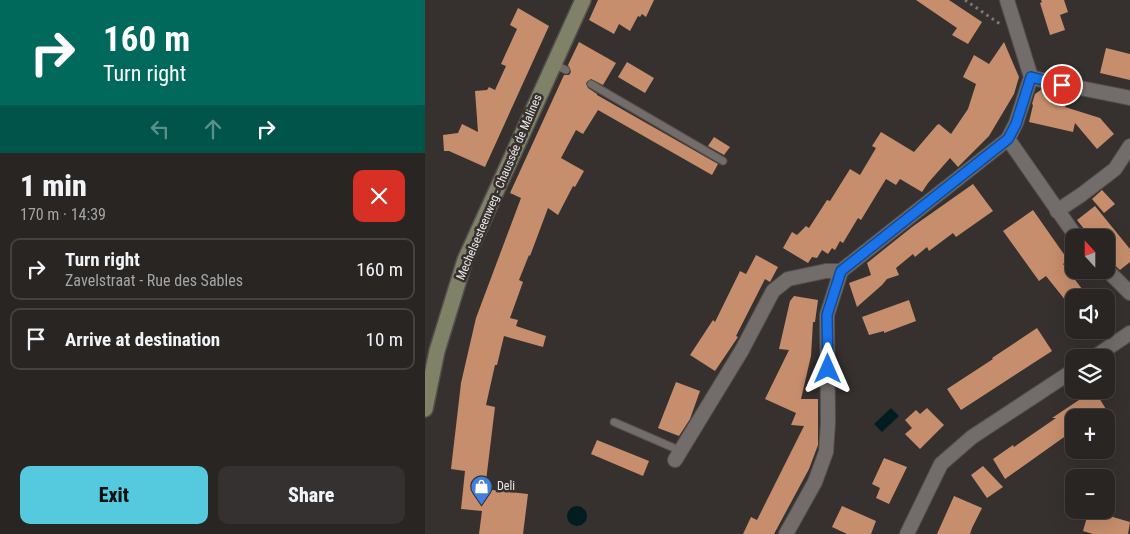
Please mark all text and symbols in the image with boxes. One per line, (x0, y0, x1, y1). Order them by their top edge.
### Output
text: 160 m (103, 19, 190, 60)
icon: right (20, 20, 85, 85)
text: Turn right (103, 61, 186, 86)
pin (1041, 64, 1083, 106)
icon: arrive (1048, 71, 1076, 99)
street label: Mechelsesteenweg - Chaussée de Malines (453, 92, 545, 282)
icon: left (146, 115, 174, 143)
icon: ahead (199, 115, 227, 143)
icon: right (252, 115, 280, 143)
text: 1 min (20, 168, 87, 203)
button: close (353, 170, 405, 222)
text: 170 m · 14:39 (20, 205, 106, 224)
north arrow (1065, 229, 1115, 279)
map controls (1065, 229, 1115, 519)
text: Turn right (65, 248, 140, 271)
icon: right (22, 255, 50, 283)
text: 160 m (356, 258, 403, 281)
text: Zavelstraat - Rue des Sables (65, 271, 243, 290)
button: sound (1065, 289, 1115, 339)
icon: arrive (22, 325, 50, 353)
text: Arrive at destination (65, 328, 220, 351)
text: 10 m (366, 328, 403, 351)
position arrow (801, 342, 853, 394)
button: layers (1065, 349, 1115, 399)
button: + (1065, 409, 1115, 459)
button: Exit (20, 466, 208, 524)
button: Share (218, 466, 405, 524)
button: − (1065, 469, 1115, 519)
shop icon: Deli (469, 474, 493, 505)
place label: Deli (497, 479, 515, 493)

